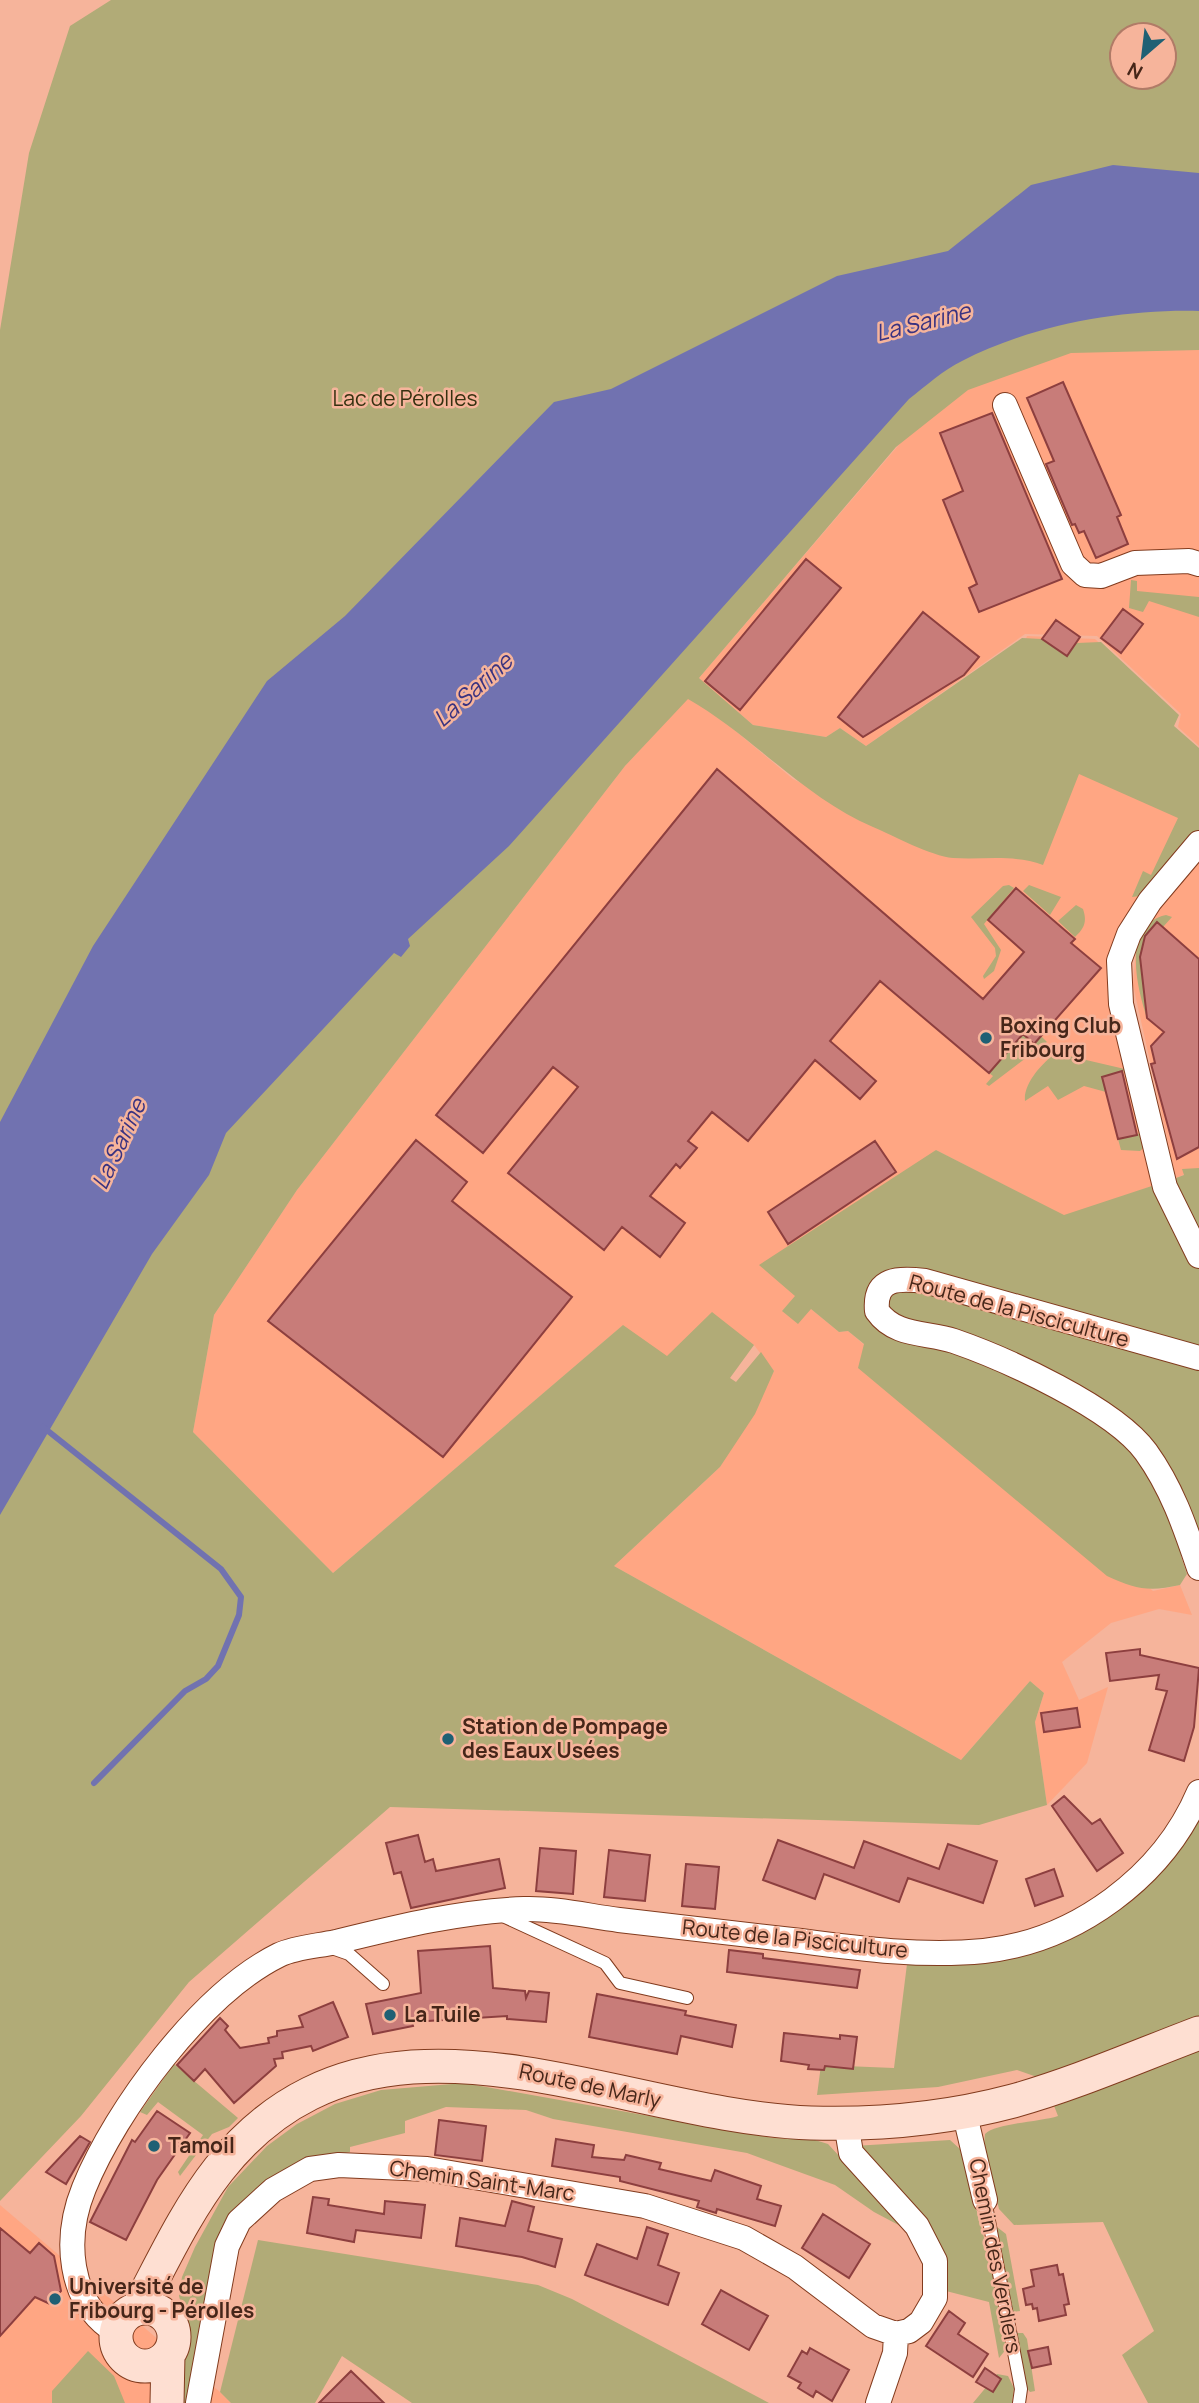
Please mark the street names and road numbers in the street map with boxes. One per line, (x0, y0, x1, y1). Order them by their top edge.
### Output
street label: Route de la Pisciculture (906, 1267, 1132, 1353)
street label: Route de la Pisciculture (681, 1912, 909, 1964)
street label: Route de Marly (517, 2056, 664, 2114)
street label: Chemin Saint-Marc (388, 2153, 576, 2207)
street label: Chemin des Verdiers (963, 2156, 1029, 2355)

